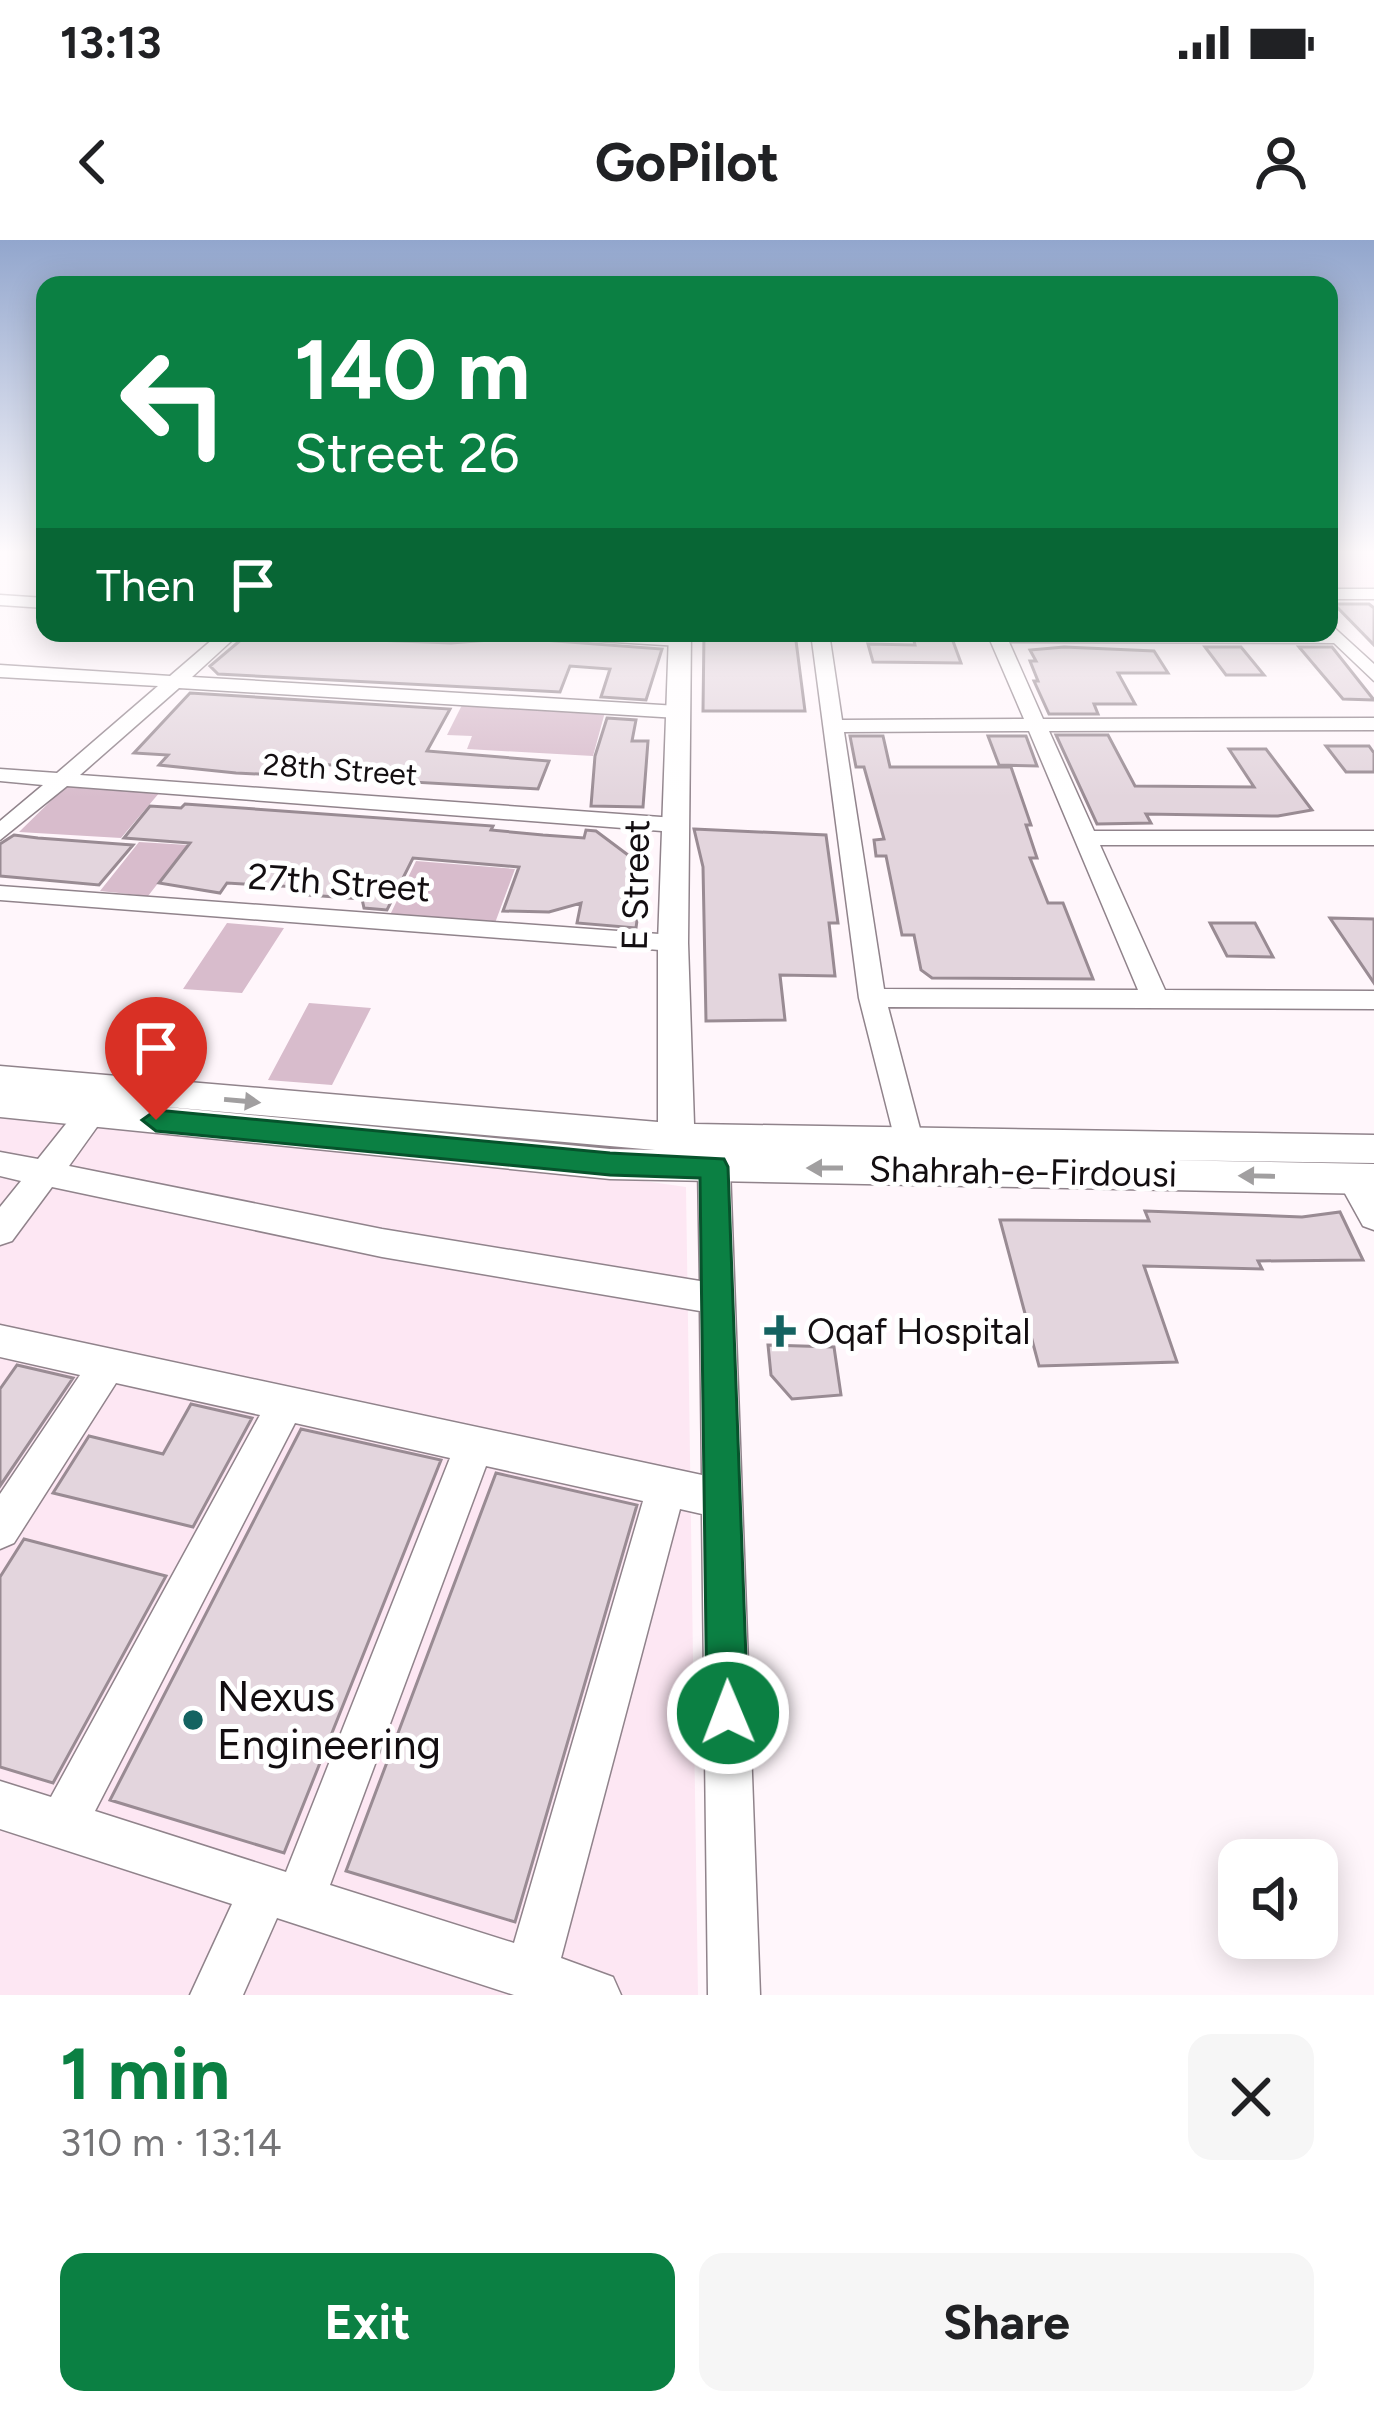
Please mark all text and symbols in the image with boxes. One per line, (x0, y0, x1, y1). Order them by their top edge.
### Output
text: 13:13 (60, 15, 162, 69)
icon: back (60, 129, 126, 195)
icon: person (1248, 129, 1314, 195)
text: GoPilot (595, 130, 779, 195)
text: 140 m (294, 319, 530, 420)
icon: left (96, 324, 252, 480)
text: Street 26 (294, 421, 519, 486)
icon: arrive (220, 552, 286, 618)
text: Then (96, 558, 196, 612)
street label: 28th Street (262, 746, 418, 793)
street label: E Street (613, 819, 658, 951)
street label: 27th Street (246, 855, 432, 910)
pin (105, 997, 207, 1120)
icon: arrive (123, 1015, 189, 1081)
one-way arrow (224, 1092, 261, 1111)
street label: Shahrah-e-Firdousi (869, 1147, 1177, 1196)
one-way arrow (805, 1158, 843, 1178)
one-way arrow (1237, 1167, 1275, 1186)
place label: Oqaf Hospital (807, 1310, 1030, 1353)
marker: Oqaf Hospital (764, 1315, 796, 1347)
position arrow (665, 1650, 791, 1776)
place label: Nexus Engineering (217, 1671, 441, 1770)
marker: Nexus Engineering (180, 1707, 206, 1733)
map controls (1218, 1839, 1338, 1959)
button: sound (1218, 1839, 1338, 1959)
text: 1 min (60, 2031, 230, 2117)
button: close (1188, 2034, 1314, 2160)
text: 310 m · 13:14 (60, 2119, 282, 2166)
button: Exit (60, 2253, 675, 2391)
button: Share (699, 2253, 1314, 2391)

